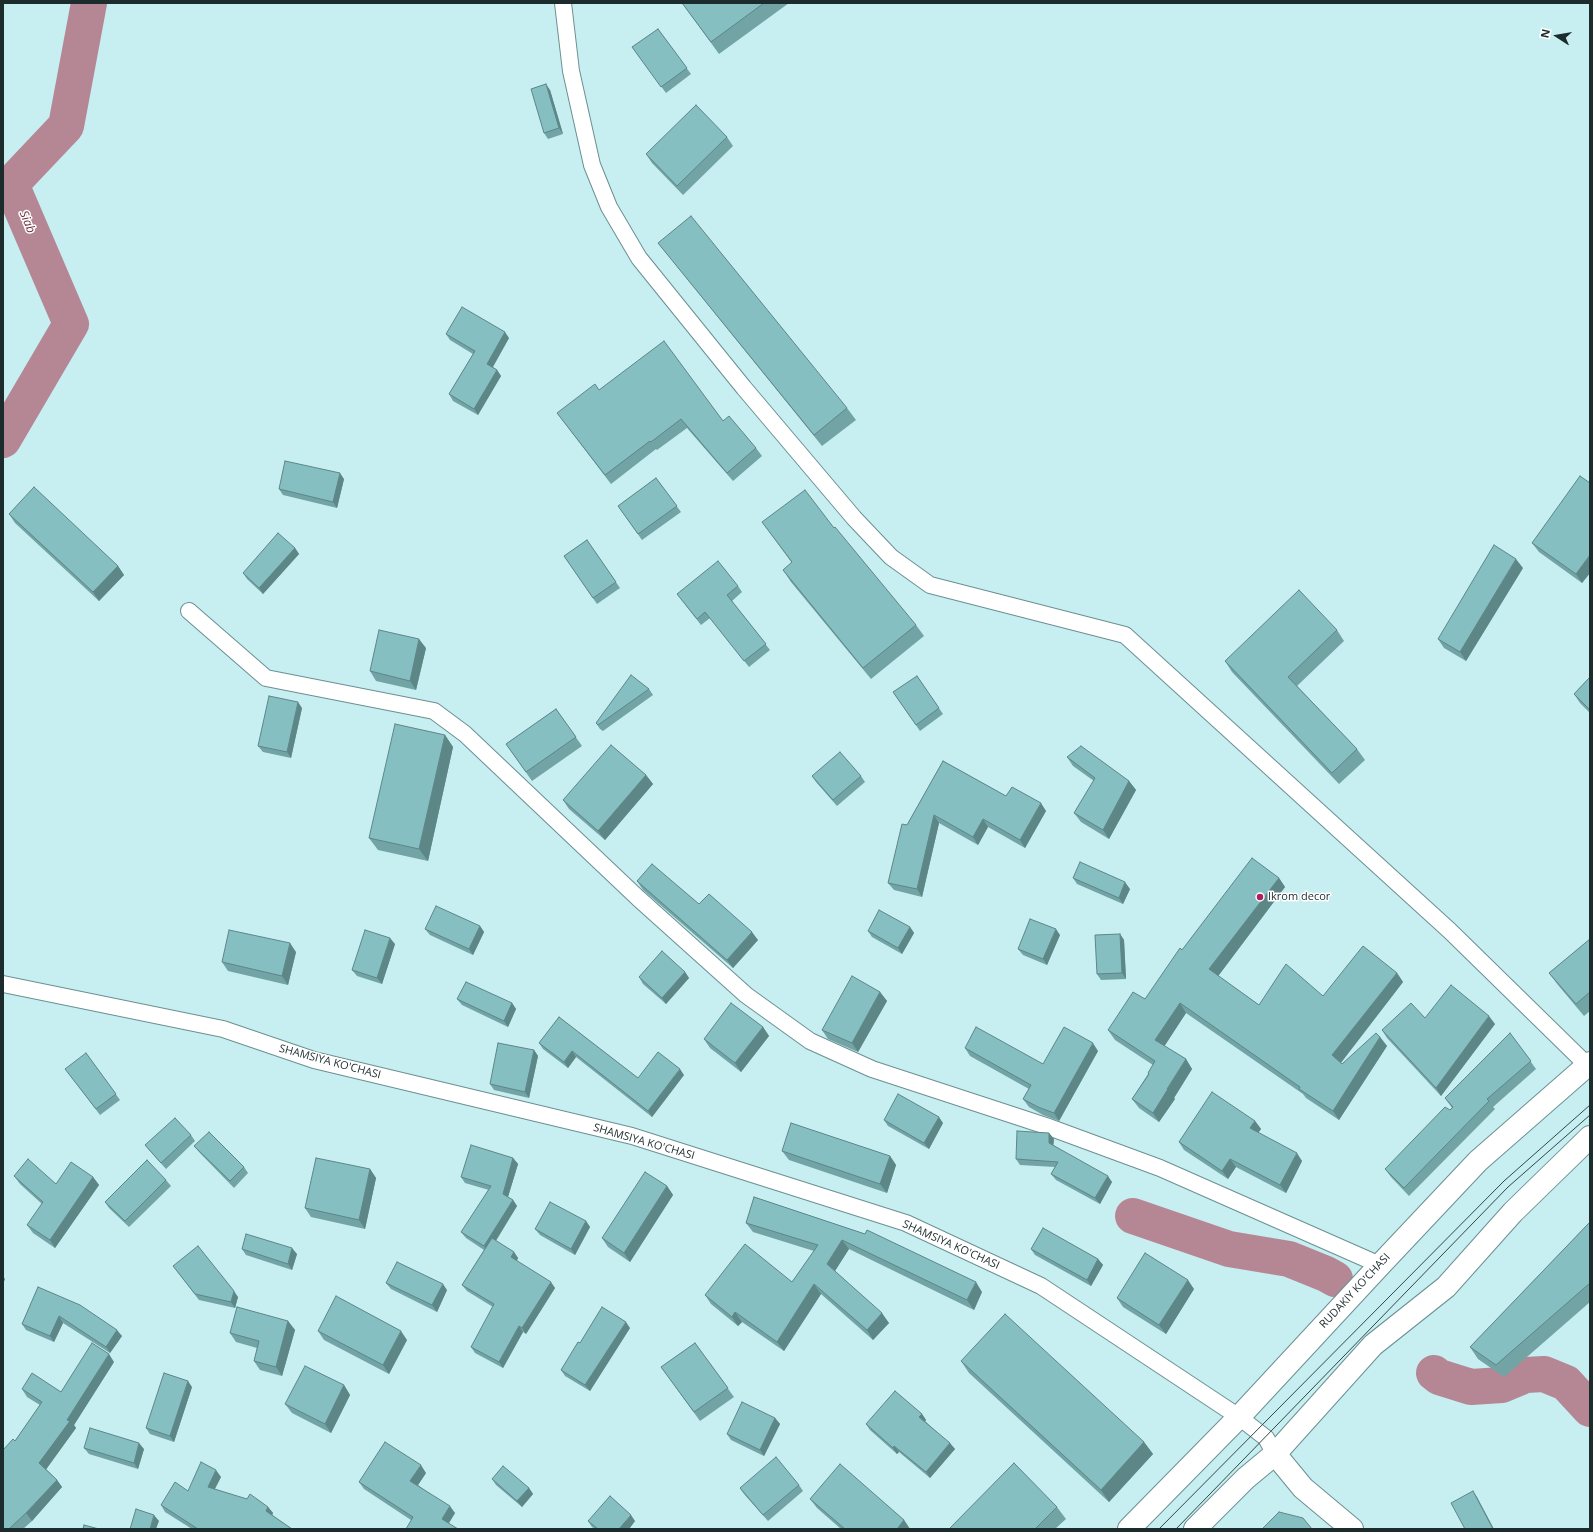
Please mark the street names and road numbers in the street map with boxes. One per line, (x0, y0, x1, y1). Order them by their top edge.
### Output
street label: SHAMSIYA KO'CHASI (278, 1042, 382, 1082)
street label: SHAMSIYA KO'CHASI (592, 1121, 696, 1163)
street label: SHAMSIYA KO'CHASI (900, 1218, 1002, 1272)
street label: RUDAKIY KO'CHASI (1317, 1251, 1393, 1331)

